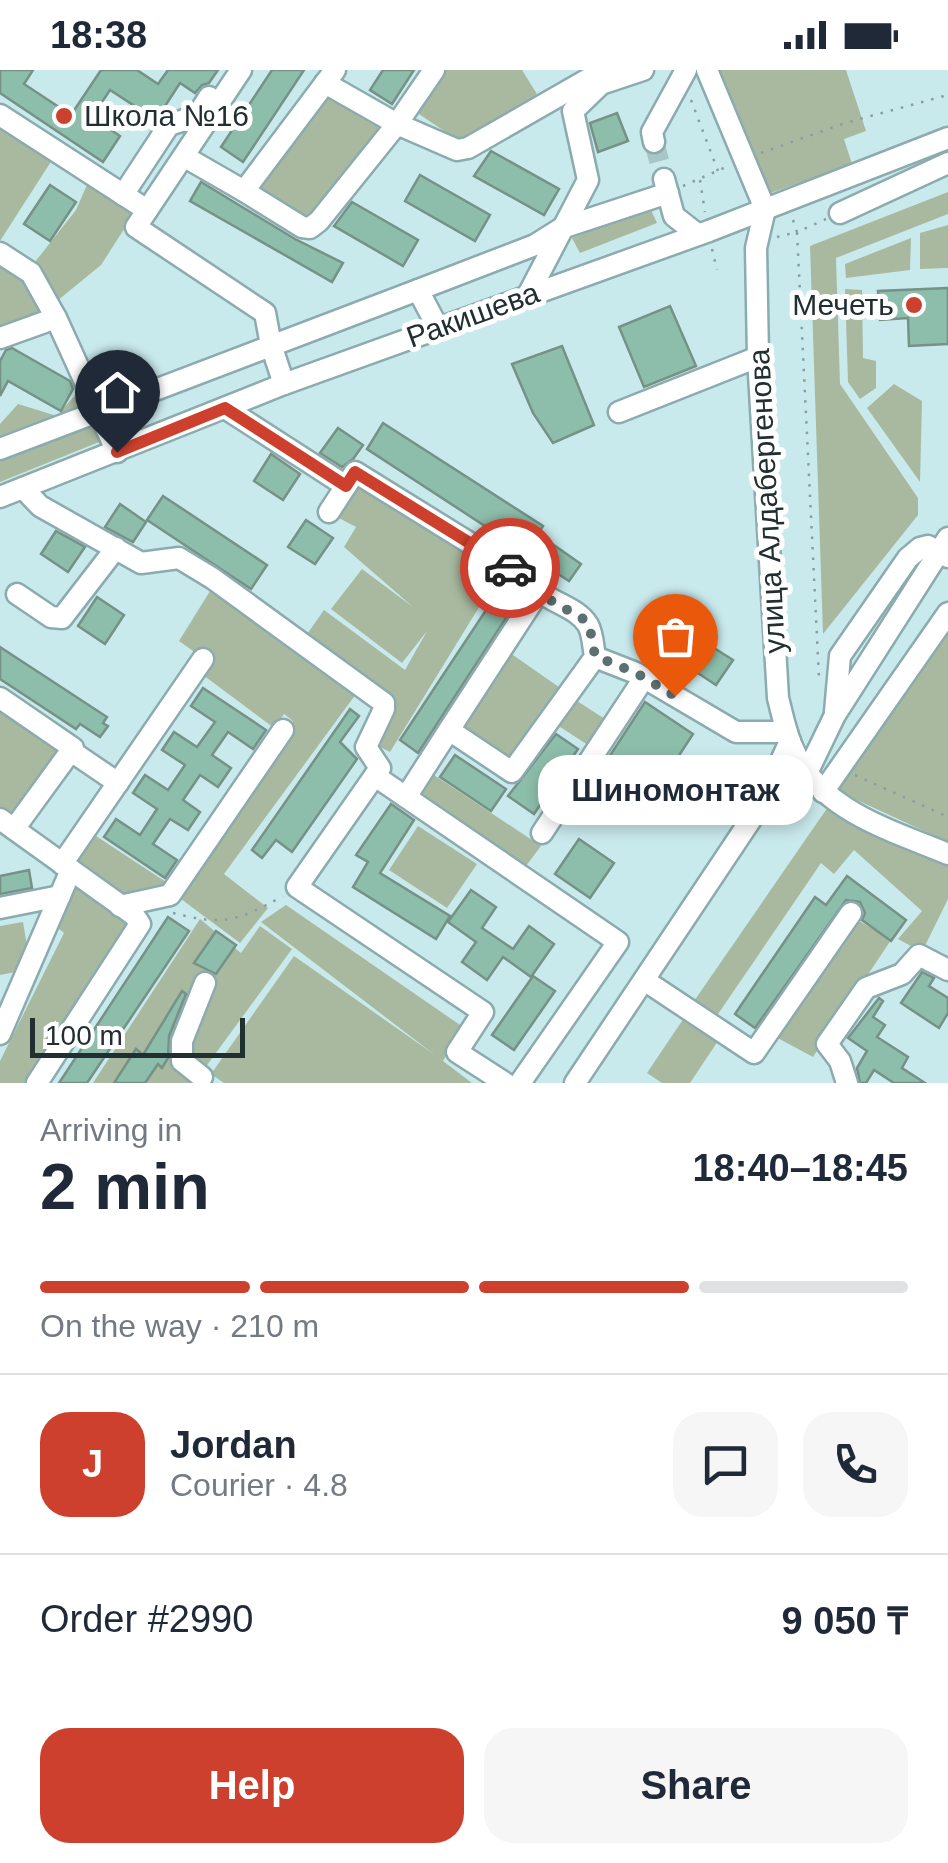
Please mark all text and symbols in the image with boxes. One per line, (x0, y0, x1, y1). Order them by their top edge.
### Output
text: 18:38 (50, 14, 147, 56)
place label: Школа №16 (84, 99, 249, 132)
marker: Школа №16 (53, 105, 75, 127)
street label: Ракишева (402, 275, 544, 354)
place label: Мечеть (792, 288, 894, 321)
marker: Мечеть (903, 294, 925, 316)
street label: улица Алдабергенова (742, 347, 791, 654)
pin (75, 350, 160, 453)
icon: home (90, 365, 145, 420)
courier (460, 518, 560, 618)
icon: car (483, 541, 538, 596)
pin (633, 594, 718, 697)
icon: bag (648, 609, 703, 664)
callout: Шиномонтаж (538, 756, 812, 826)
text: Шиномонтаж (571, 772, 780, 808)
scale bar (30, 1013, 245, 1058)
text: 100 m (45, 1020, 123, 1051)
text: Arriving in (40, 1112, 182, 1148)
text: 18:40–18:45 (692, 1147, 908, 1189)
text: 2 min (40, 1150, 210, 1223)
text: On the way · 210 m (40, 1308, 319, 1344)
button: chat (673, 1412, 778, 1517)
button: phone (803, 1412, 908, 1517)
text: Jordan (170, 1424, 297, 1466)
text: J (82, 1443, 103, 1485)
text: Courier · 4.8 (170, 1467, 348, 1503)
text: Order #2990 (40, 1598, 253, 1640)
text: 9 050 ₸ (782, 1600, 908, 1642)
button: Help (40, 1728, 464, 1843)
button: Share (484, 1728, 908, 1843)

